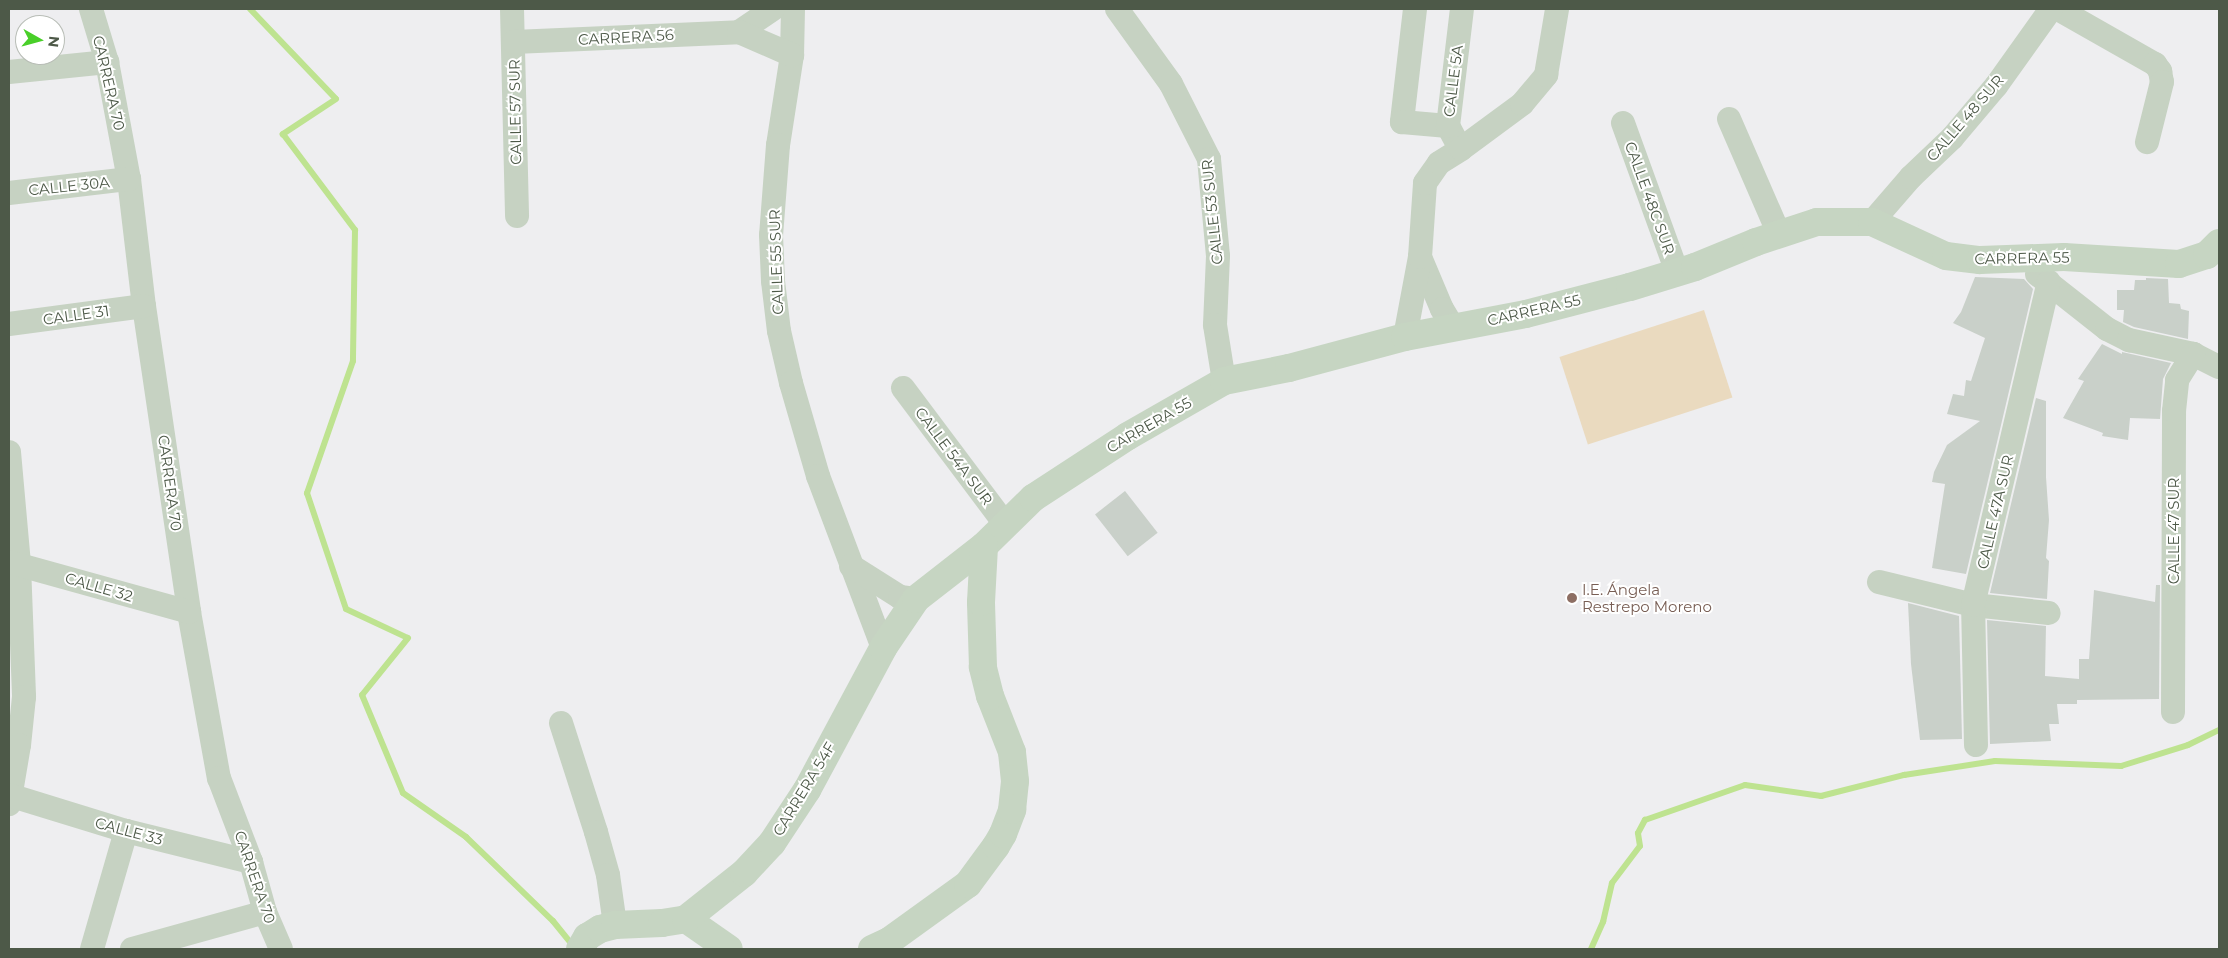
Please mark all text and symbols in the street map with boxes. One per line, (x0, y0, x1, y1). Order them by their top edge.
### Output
north arrow (15, 15, 65, 65)
street label: CARRERA 56 (578, 26, 674, 48)
street label: CARRERA 70 (89, 34, 129, 132)
text: N (44, 35, 64, 48)
street label: CALLE 5A (1440, 44, 1466, 118)
street label: CALLE 57 SUR (505, 59, 525, 165)
street label: CALLE 48 SUR (1923, 71, 2007, 165)
street label: CALLE 48C SUR (1621, 139, 1679, 257)
street label: CALLE 53 SUR (1198, 159, 1226, 265)
street label: CALLE 30A (27, 173, 111, 199)
street label: CALLE 55 SUR (765, 209, 787, 315)
street label: CARRERA 55 (1974, 248, 2070, 268)
street label: CARRERA 55 (1486, 291, 1582, 329)
street label: CALLE 31 (42, 301, 110, 329)
street label: CARRERA 55 (1103, 393, 1195, 457)
street label: CALLE 54A SUR (911, 404, 997, 508)
street label: CARRERA 70 (154, 434, 186, 532)
street label: CALLE 47A SUR (1973, 453, 2017, 571)
street label: CALLE 47 SUR (2165, 478, 2183, 584)
street label: CALLE 32 (63, 569, 135, 605)
place label: I.E. Ángela Restrepo Moreno (1582, 580, 1712, 615)
marker: I.E. Ángela Restrepo Moreno (1566, 592, 1578, 604)
street label: CARRERA 54F (769, 739, 839, 839)
street label: CALLE 33 (93, 813, 165, 849)
street label: CARRERA 70 (231, 828, 279, 926)

